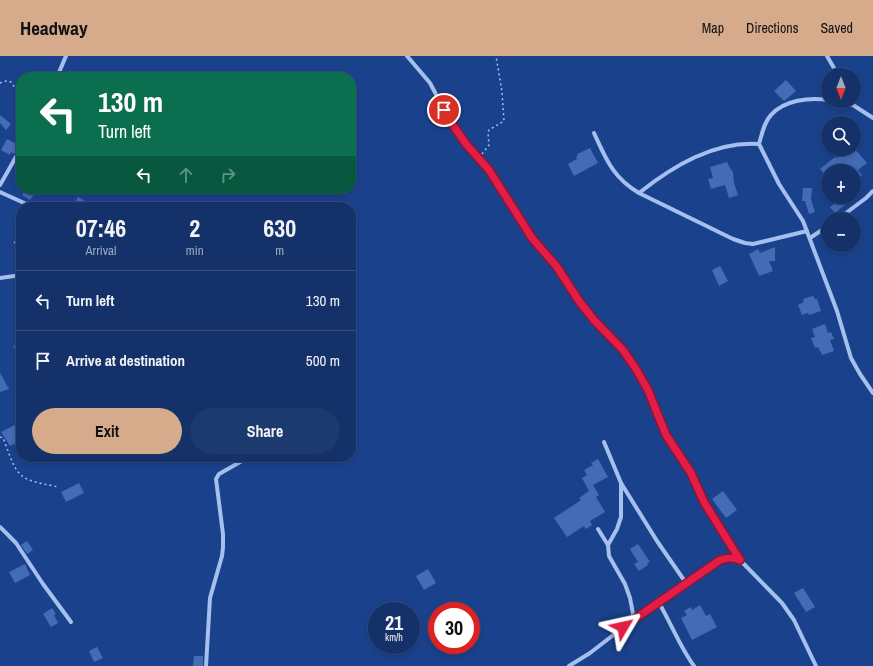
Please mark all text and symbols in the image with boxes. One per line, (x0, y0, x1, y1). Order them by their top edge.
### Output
text: Headway (20, 15, 88, 41)
text: Map (702, 19, 724, 37)
text: Directions (746, 19, 798, 37)
text: Saved (820, 19, 853, 37)
north arrow (821, 68, 861, 108)
map controls (821, 68, 861, 252)
text: 130 m (98, 83, 163, 121)
icon: left (32, 88, 84, 140)
pin (427, 93, 461, 127)
icon: arrive (433, 99, 455, 121)
button: search (821, 116, 861, 156)
text: Turn left (98, 119, 151, 144)
icon: left (133, 164, 155, 186)
icon: ahead (175, 164, 197, 186)
icon: right (217, 164, 239, 186)
button: + (821, 164, 861, 204)
text: 07:46 (76, 212, 126, 244)
text: 2 (189, 212, 200, 244)
text: 630 (263, 212, 296, 244)
button: − (821, 212, 861, 252)
text: Arrival (86, 242, 116, 259)
text: min (186, 242, 204, 259)
text: m (275, 242, 284, 259)
icon: left (32, 290, 54, 312)
text: Turn left (66, 290, 114, 311)
text: 130 m (306, 290, 340, 311)
icon: arrive (32, 350, 54, 372)
text: Arrive at destination (66, 350, 185, 371)
text: 500 m (306, 350, 340, 371)
button: Exit (32, 408, 182, 454)
button: Share (190, 408, 340, 454)
speed limit sign: 30 (428, 602, 480, 654)
position arrow (602, 606, 644, 648)
text: 21 (385, 609, 403, 636)
text: km/h (385, 631, 403, 644)

